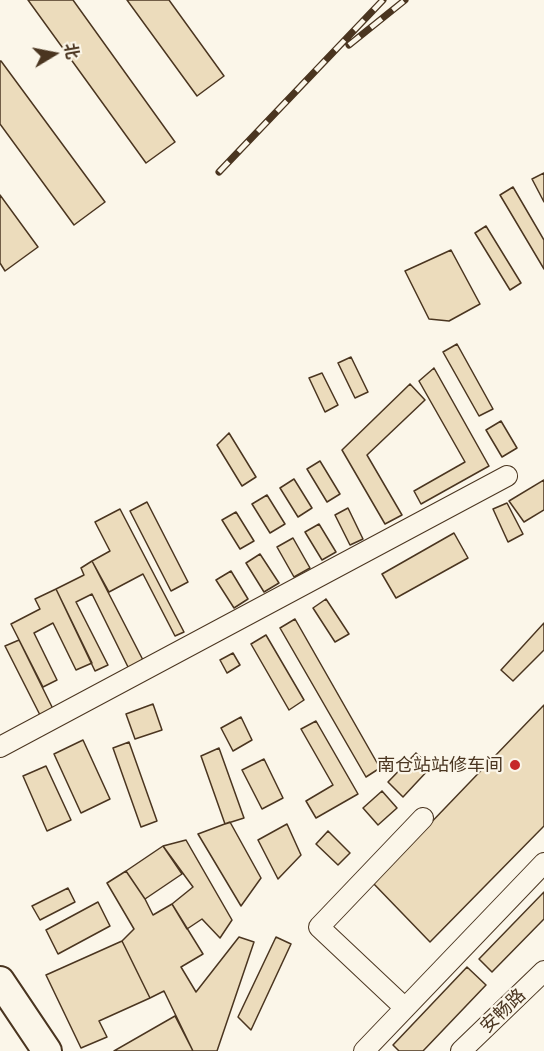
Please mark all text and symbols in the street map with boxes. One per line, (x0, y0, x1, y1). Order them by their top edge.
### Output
north arrow (24, 24, 84, 84)
text: 北 (61, 41, 82, 60)
place label: 南仓站站修车间 (377, 754, 503, 776)
marker: 南仓站站修车间 (508, 758, 522, 772)
street label: 安畅路 (476, 984, 530, 1038)

